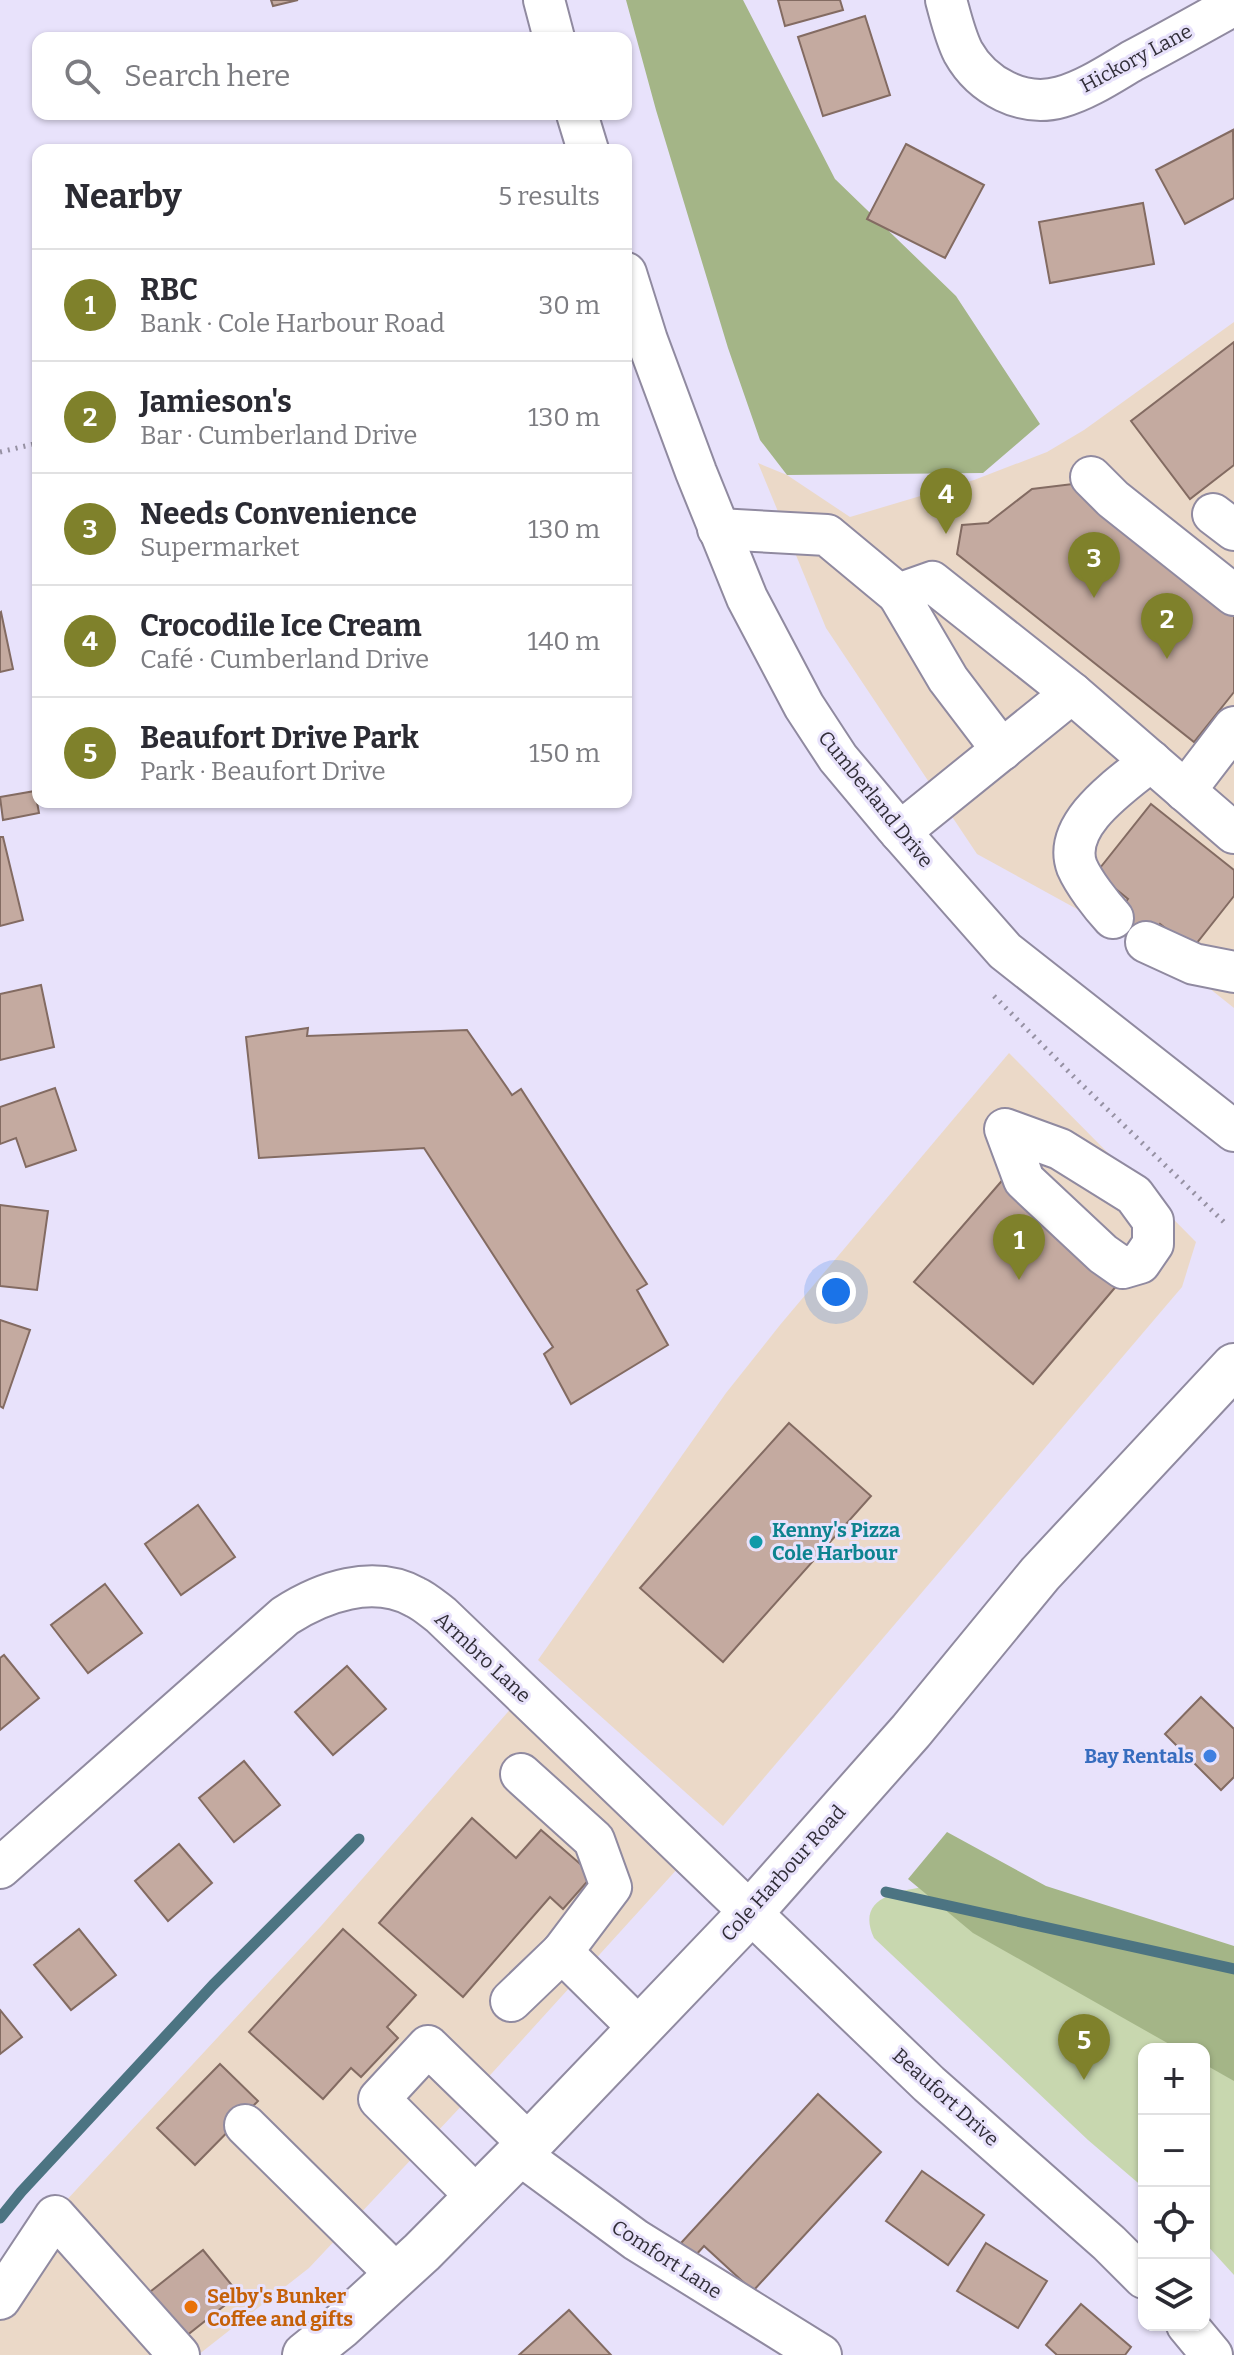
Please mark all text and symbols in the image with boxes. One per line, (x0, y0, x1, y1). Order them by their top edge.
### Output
street label: Hickory Lane (1076, 19, 1196, 97)
search box (32, 32, 632, 120)
icon: search (60, 54, 104, 98)
text: Search here (124, 58, 291, 94)
text: Nearby (64, 176, 182, 217)
text: 5 results (498, 181, 600, 212)
text: RBC (140, 272, 198, 308)
text: 1 (84, 290, 96, 321)
text: 30 m (539, 290, 600, 321)
text: Bank · Cole Harbour Road (140, 308, 445, 339)
text: Jamieson's (140, 384, 292, 420)
text: 2 (83, 402, 97, 433)
text: 130 m (528, 402, 600, 433)
text: Bar · Cumberland Drive (140, 420, 418, 451)
pin: 4 (920, 468, 972, 534)
text: Needs Convenience (140, 496, 417, 532)
text: 3 (83, 514, 97, 545)
text: 130 m (528, 514, 600, 545)
text: Supermarket (140, 532, 300, 563)
pin: 3 (1068, 532, 1120, 598)
pin: 2 (1141, 593, 1193, 659)
text: Crocodile Ice Cream (140, 608, 422, 644)
text: 4 (82, 626, 98, 657)
text: 140 m (528, 626, 600, 657)
text: Café · Cumberland Drive (140, 644, 429, 675)
text: Beaufort Drive Park (140, 720, 419, 756)
street label: Cumberland Drive (813, 726, 939, 872)
text: 5 (83, 738, 97, 769)
text: 150 m (529, 738, 600, 769)
text: Park · Beaufort Drive (140, 756, 386, 787)
pin: 1 (993, 1214, 1045, 1280)
your location (816, 1272, 856, 1312)
place label: Kenny's Pizza Cole Harbour (772, 1518, 900, 1565)
marker: Kenny's Pizza Cole Harbour (747, 1533, 765, 1551)
street label: Armbro Lane (430, 1607, 536, 1707)
place label: Bay Rentals (1084, 1744, 1194, 1768)
marker: Bay Rentals (1201, 1747, 1219, 1765)
street label: Cole Harbour Road (716, 1800, 851, 1946)
pin: 5 (1058, 2014, 1110, 2080)
street label: Beaufort Drive (888, 2043, 1004, 2151)
map controls (1138, 2043, 1210, 2331)
button: + (1138, 2043, 1210, 2115)
button: − (1138, 2115, 1210, 2187)
button: locate (1138, 2187, 1210, 2259)
street label: Comfort Lane (607, 2214, 727, 2304)
button: layers (1138, 2259, 1210, 2331)
place label: Selby's Bunker Coffee and gifts (207, 2284, 353, 2331)
marker: Selby's Bunker Coffee and gifts (182, 2298, 200, 2316)

